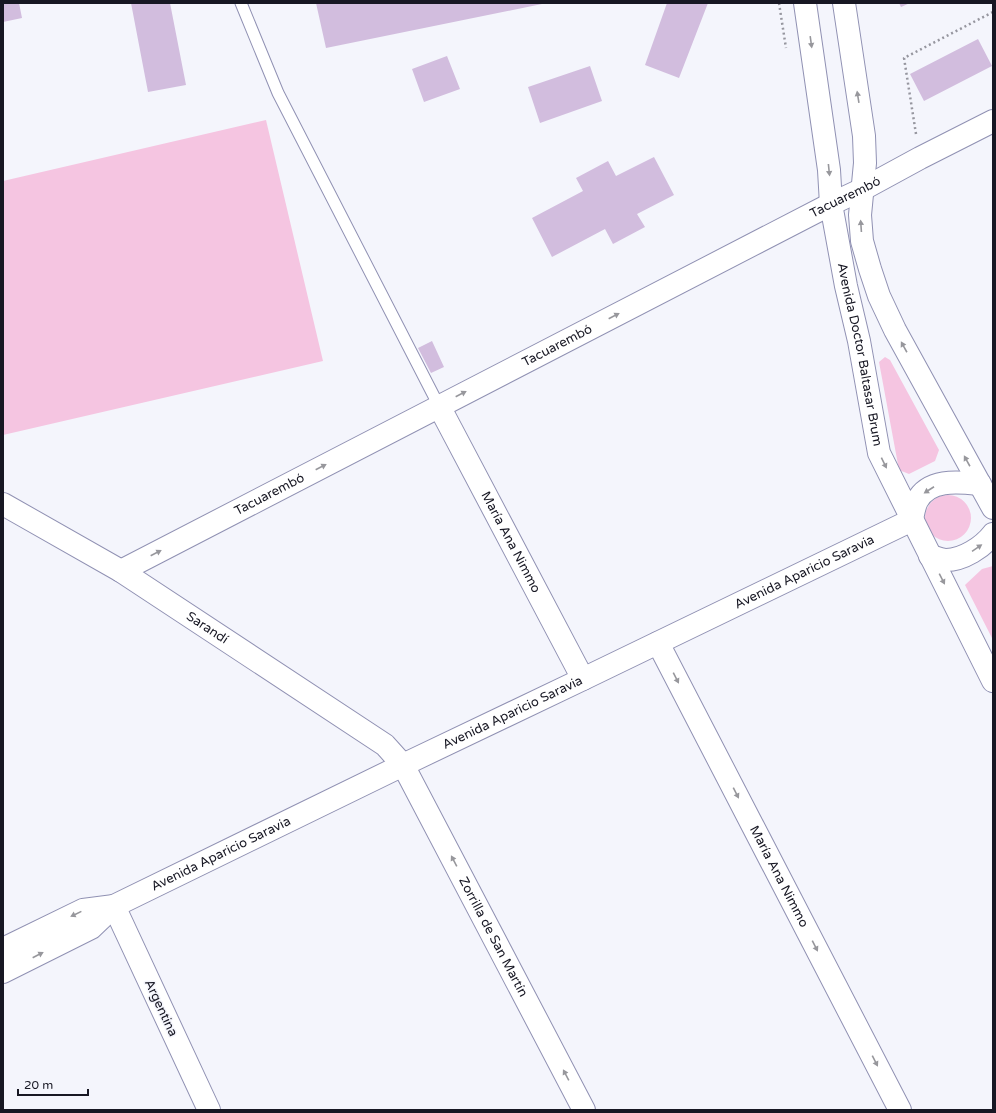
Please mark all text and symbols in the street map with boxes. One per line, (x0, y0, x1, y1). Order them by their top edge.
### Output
one-way arrow (808, 36, 814, 48)
one-way arrow (855, 91, 861, 103)
one-way arrow (825, 164, 832, 176)
street label: Tacuarembó (807, 173, 883, 221)
one-way arrow (857, 220, 864, 232)
street label: Avenida Doctor Baltasar Brum (834, 262, 886, 447)
one-way arrow (608, 312, 620, 319)
street label: Tacuarembó (519, 321, 595, 370)
one-way arrow (901, 342, 908, 353)
one-way arrow (455, 391, 467, 398)
one-way arrow (964, 455, 971, 467)
one-way arrow (881, 457, 887, 468)
one-way arrow (315, 464, 327, 470)
street label: Tacuarembó (232, 470, 307, 519)
one-way arrow (923, 486, 935, 493)
street label: María Ana Nimmo (478, 489, 544, 596)
street label: Avenida Aparicio Saravia (732, 531, 877, 613)
one-way arrow (971, 544, 982, 552)
one-way arrow (150, 550, 162, 556)
one-way arrow (939, 574, 945, 585)
street label: Sarandí (183, 608, 231, 647)
street label: Avenida Aparicio Saravia (440, 672, 585, 753)
one-way arrow (673, 672, 679, 683)
one-way arrow (733, 787, 739, 799)
street label: Avenida Aparicio Saravia (149, 813, 293, 895)
street label: María Ana Nimmo (746, 823, 812, 930)
one-way arrow (450, 855, 457, 867)
street label: Zorrilla de San Martín (455, 874, 531, 1000)
one-way arrow (70, 911, 82, 917)
one-way arrow (812, 940, 818, 951)
one-way arrow (32, 952, 44, 958)
street label: Argentina (141, 977, 181, 1039)
one-way arrow (872, 1055, 878, 1067)
one-way arrow (563, 1070, 569, 1081)
scale bar (18, 1071, 88, 1097)
text: 20 m (24, 1078, 53, 1092)

